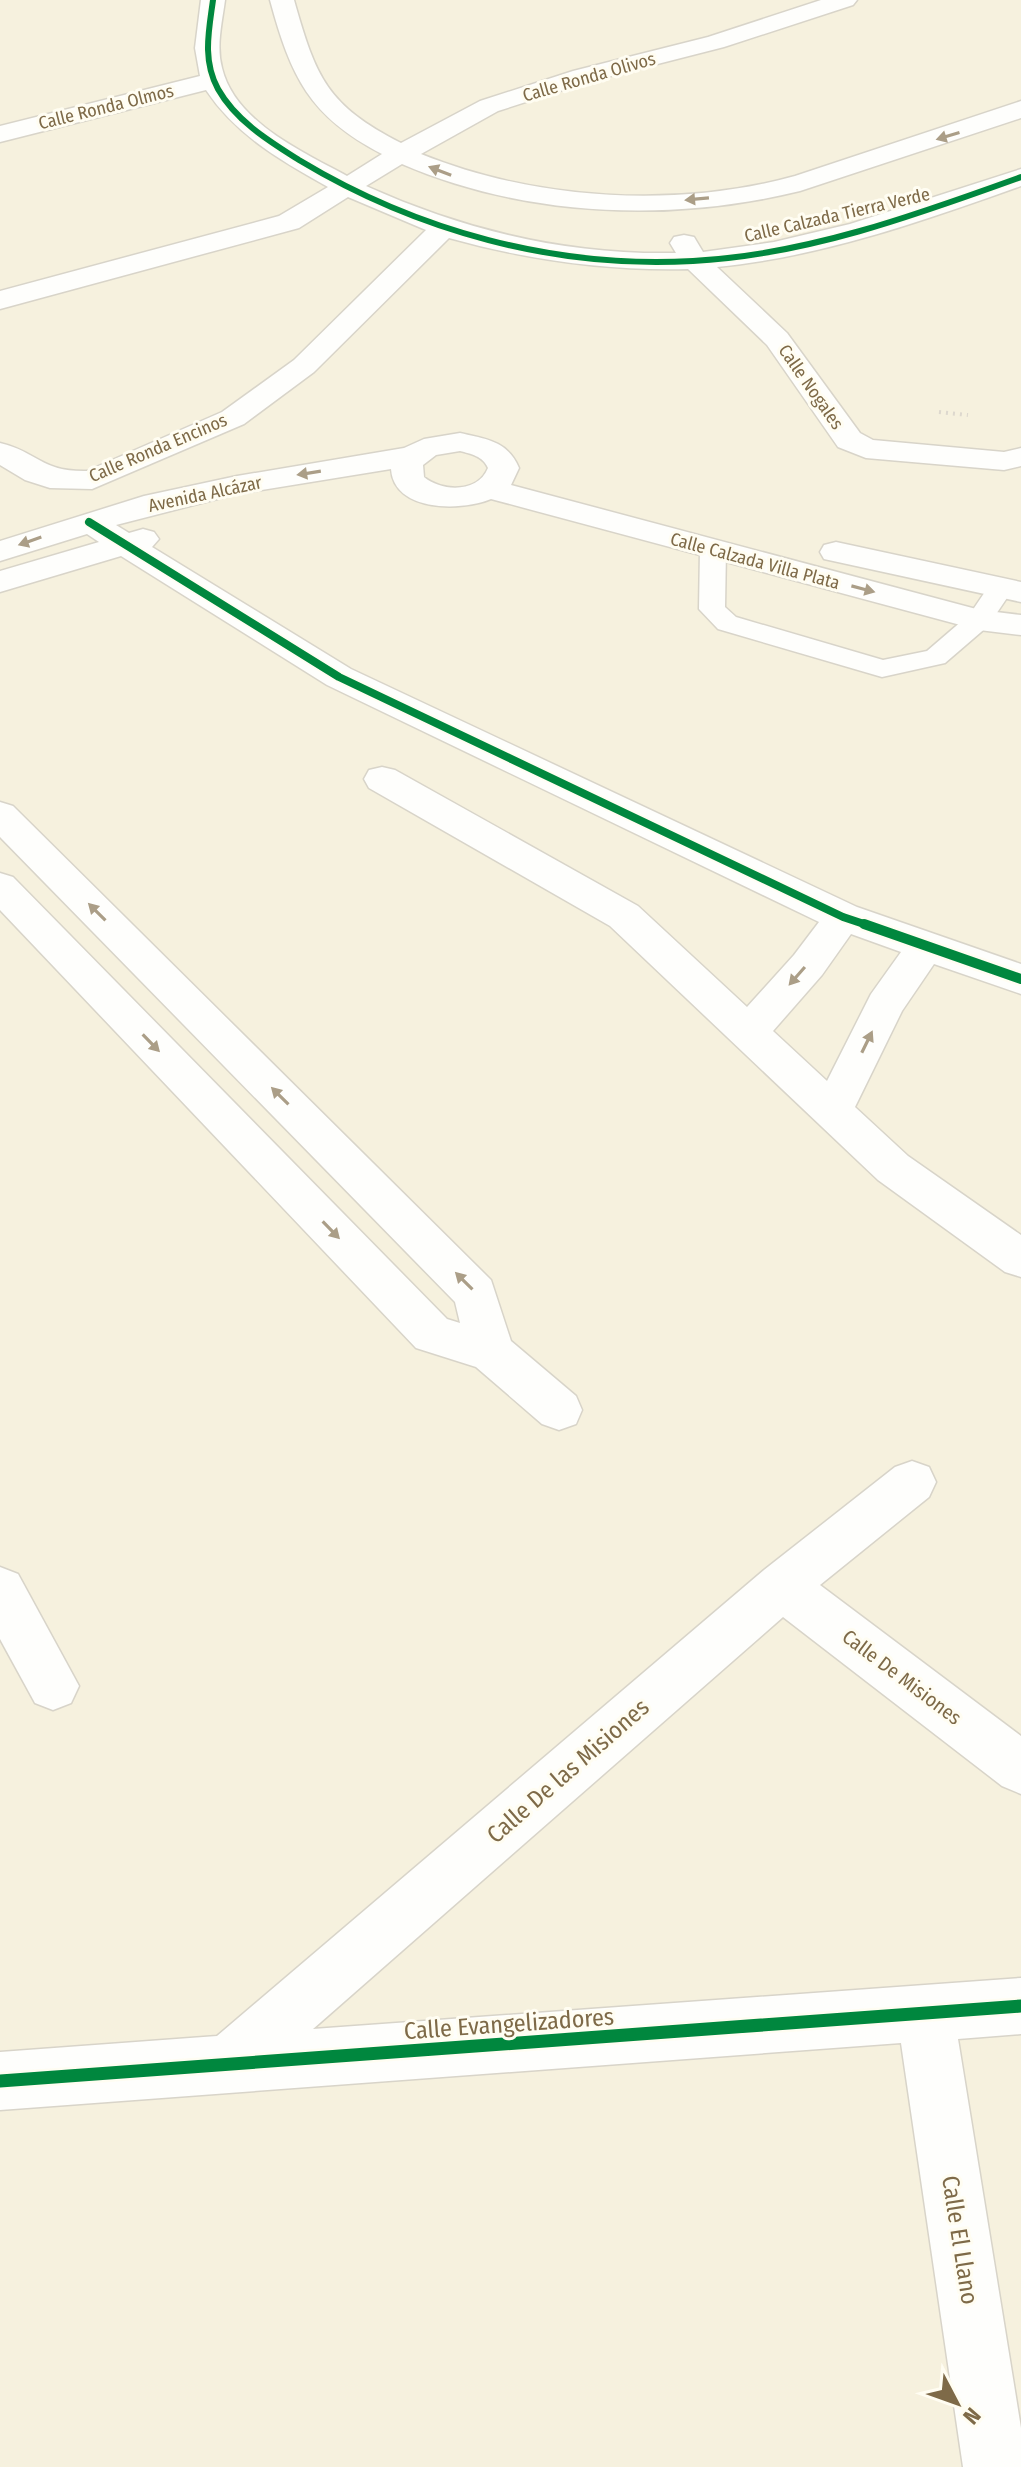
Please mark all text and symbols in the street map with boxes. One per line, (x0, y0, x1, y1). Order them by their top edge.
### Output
street label: Calle Ronda Olivos (520, 47, 658, 106)
street label: Calle Ronda Olmos (36, 80, 176, 134)
one-way arrow (936, 130, 960, 143)
one-way arrow (428, 164, 452, 177)
street label: Calle Calzada Tierra Verde (742, 183, 932, 247)
one-way arrow (684, 192, 709, 205)
street label: Calle Nogales (774, 340, 848, 434)
street label: Calle Ronda Encinos (86, 409, 231, 487)
one-way arrow (297, 467, 322, 480)
street label: Avenida Alcázar (146, 471, 264, 517)
street label: Calle Calzada Villa Plata (668, 528, 842, 594)
one-way arrow (18, 535, 42, 548)
one-way arrow (851, 584, 876, 596)
one-way arrow (88, 903, 107, 922)
one-way arrow (789, 967, 807, 986)
one-way arrow (860, 1031, 874, 1054)
one-way arrow (141, 1033, 160, 1052)
one-way arrow (272, 1087, 290, 1106)
one-way arrow (322, 1220, 340, 1239)
one-way arrow (455, 1272, 473, 1291)
street label: Calle De Misiones (838, 1624, 966, 1730)
street label: Calle De las Misiones (481, 1693, 655, 1849)
street label: Calle Evangelizadores (403, 2003, 615, 2045)
street label: Calle El Llano (936, 2174, 984, 2306)
north arrow (917, 2363, 997, 2443)
text: N (957, 2402, 986, 2430)

